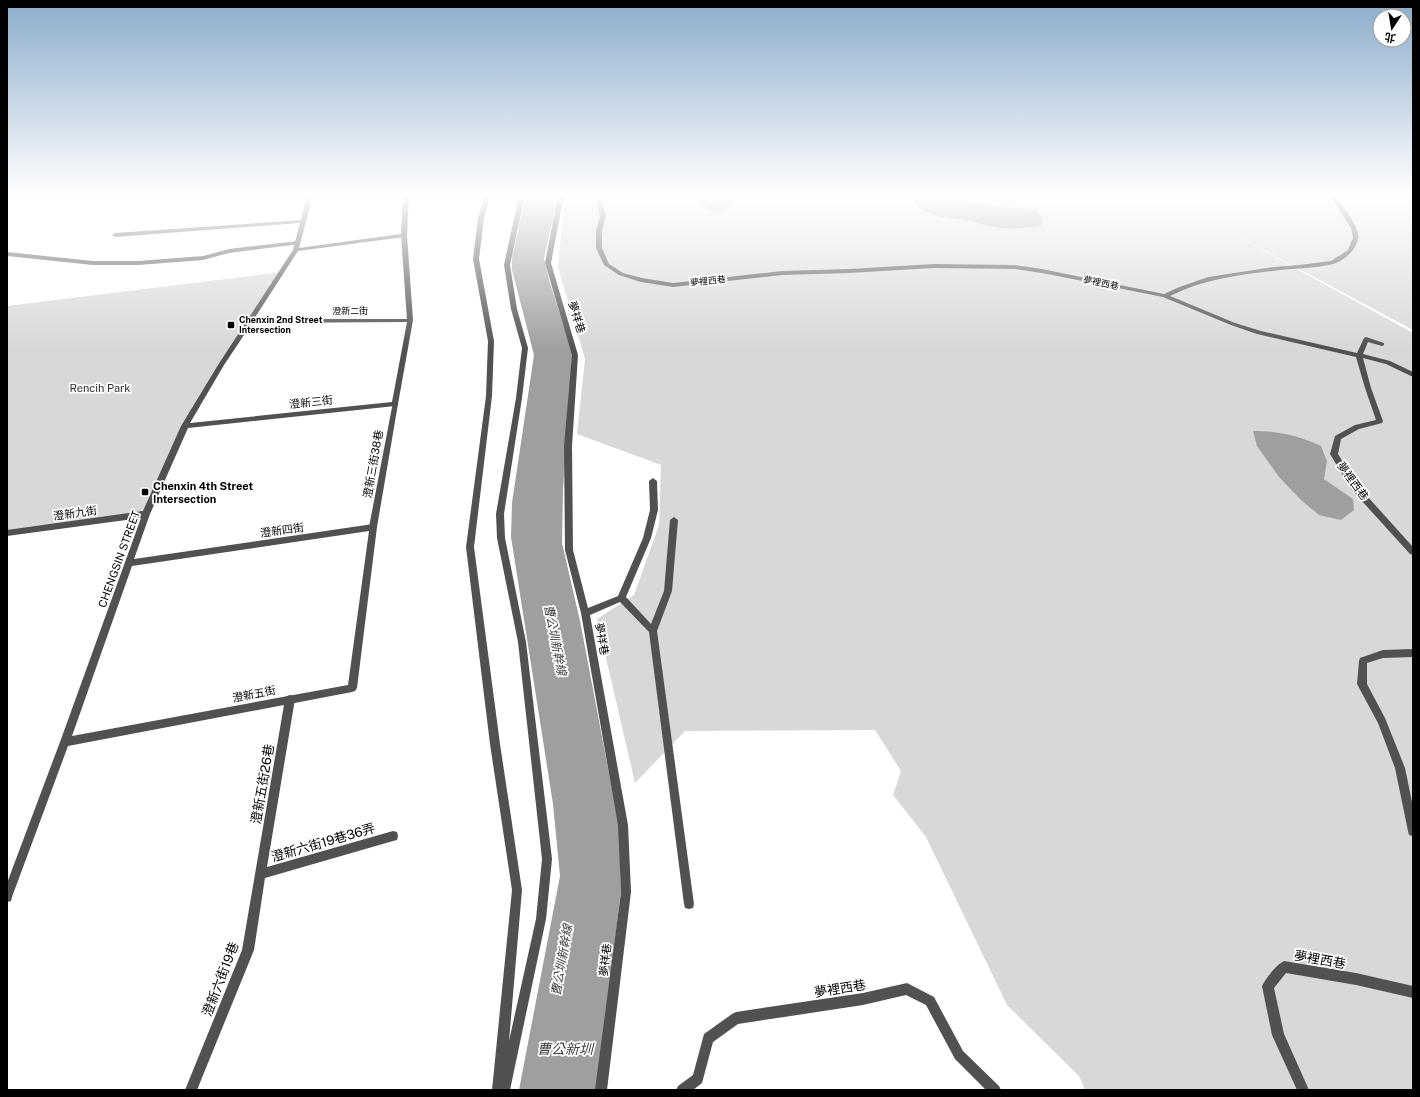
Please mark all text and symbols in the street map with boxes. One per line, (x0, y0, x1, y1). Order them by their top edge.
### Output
north arrow (1372, 8, 1412, 48)
text: 北 (1383, 31, 1397, 45)
street label: 夢裡西巷 (689, 273, 726, 288)
street label: 夢裡西巷 (1082, 273, 1120, 292)
street label: 夢祥巷 (566, 299, 588, 335)
street label: 澄新二街 (332, 305, 368, 316)
place label: Chenxin 2nd Street Intersection (239, 314, 323, 335)
marker: Chenxin 2nd Street Intersection (226, 320, 236, 330)
park label: Rencih Park (69, 382, 131, 394)
street label: 澄新三街 (288, 394, 334, 410)
street label: 澄新三街38巷 (361, 429, 385, 499)
street label: 夢裡西巷 (1335, 460, 1371, 502)
place label: Chenxin 4th Street Intersection (153, 480, 253, 505)
marker: Chenxin 4th Street Intersection (140, 487, 150, 497)
street label: 澄新九街 (52, 504, 98, 522)
street label: CHENGSIN STREET (96, 508, 142, 609)
street label: 澄新四街 (259, 521, 305, 539)
water label: 曹公圳新幹線 (541, 603, 569, 679)
street label: 夢祥巷 (593, 622, 611, 656)
street label: 澄新五街 (231, 684, 277, 704)
street label: 澄新五街26巷 (248, 743, 277, 825)
street label: 澄新六街19巷36弄 (269, 820, 377, 865)
water label: 曹公圳新幹線 (549, 921, 575, 997)
street label: 澄新六街19巷 (199, 940, 242, 1018)
street label: 夢祥巷 (597, 943, 613, 977)
street label: 夢裡西巷 (1293, 948, 1347, 971)
street label: 夢裡西巷 (813, 977, 867, 1000)
water label: 曹公新圳 (537, 1041, 595, 1057)

